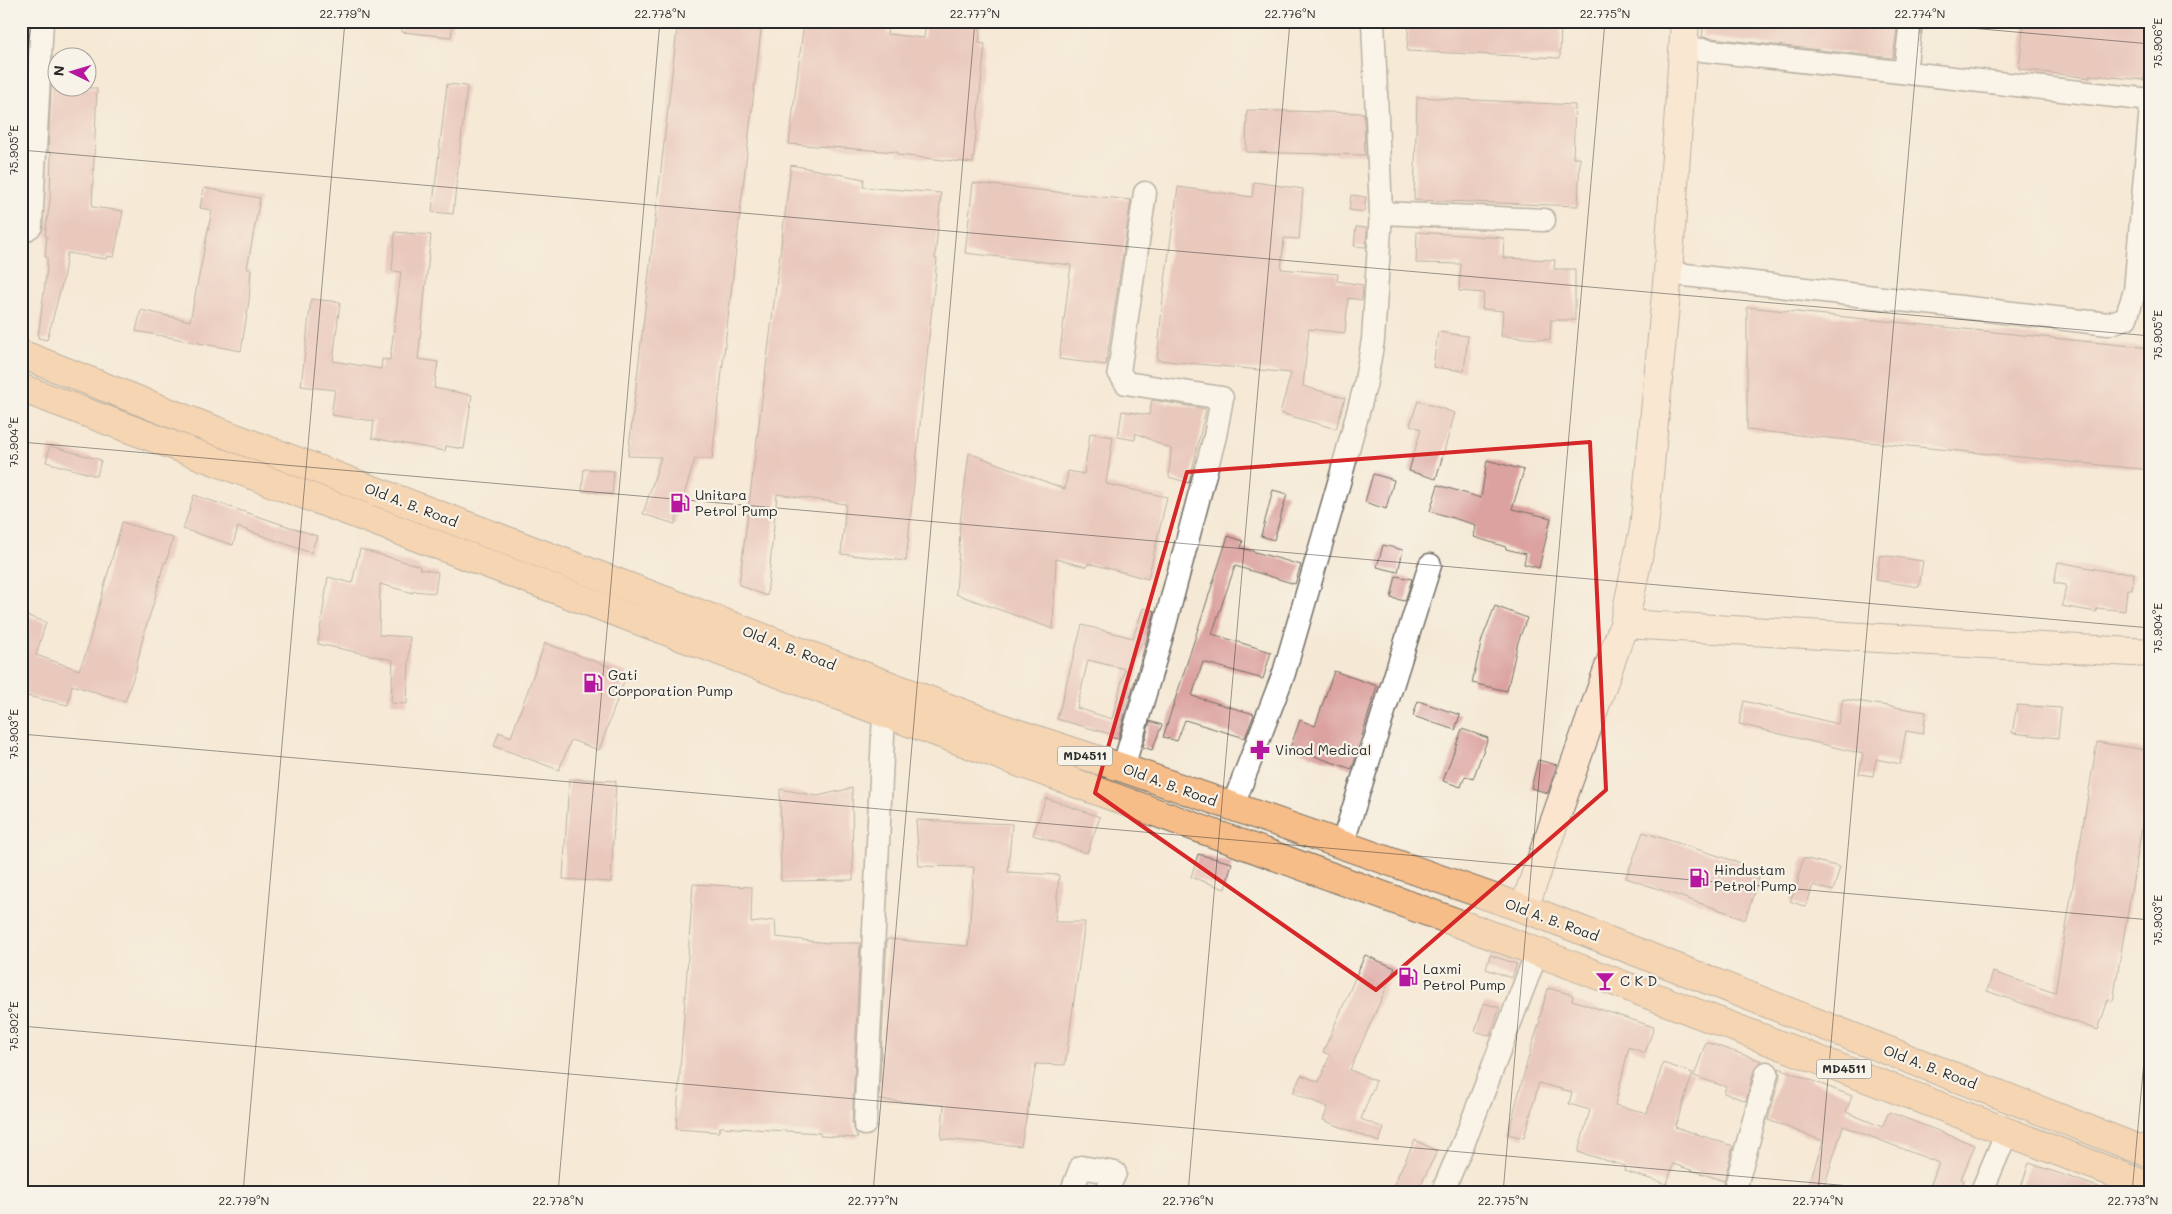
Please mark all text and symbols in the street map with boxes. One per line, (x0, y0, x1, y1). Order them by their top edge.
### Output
text: 22.779°N (320, 5, 370, 21)
text: 22.778°N (634, 5, 686, 21)
text: 22.777°N (950, 5, 1000, 21)
text: 22.776°N (1265, 5, 1316, 21)
text: 22.775°N (1580, 5, 1630, 21)
text: 22.774°N (1895, 5, 1945, 21)
text: 75.906°E (2149, 18, 2165, 68)
north arrow (48, 48, 98, 98)
text: N (49, 65, 68, 77)
text: 75.905°E (5, 125, 21, 175)
text: 75.905°E (2149, 310, 2165, 360)
text: 75.904°E (5, 417, 21, 467)
street label: Old A. B. Road (362, 478, 461, 531)
place label: Unitara Petrol Pump (695, 485, 778, 520)
fuel station icon: Unitara Petrol Pump (669, 492, 691, 514)
text: 75.904°E (2149, 603, 2165, 653)
street label: Old A. B. Road (740, 621, 839, 674)
place label: Gati Corporation Pump (608, 665, 733, 700)
fuel station icon: Gati Corporation Pump (582, 672, 604, 694)
text: 75.903°E (5, 709, 21, 759)
pharmacy icon: Vinod Medical (1249, 739, 1271, 761)
place label: Vinod Medical (1275, 740, 1371, 759)
road number: MD4511 (1058, 746, 1112, 766)
street label: Old A. B. Road (1121, 759, 1220, 810)
place label: Hindustam Petrol Pump (1714, 860, 1797, 895)
fuel station icon: Hindustam Petrol Pump (1688, 867, 1710, 889)
street label: Old A. B. Road (1503, 894, 1602, 945)
text: 75.903°E (2149, 895, 2165, 945)
place label: Laxmi Petrol Pump (1423, 959, 1506, 994)
fuel station icon: Laxmi Petrol Pump (1397, 966, 1419, 988)
bar icon: C K D (1594, 970, 1616, 992)
place label: C K D (1620, 971, 1657, 990)
text: 75.902°E (5, 1001, 21, 1051)
street label: Old A. B. Road (1881, 1040, 1980, 1093)
road number: MD4511 (1816, 1060, 1872, 1078)
text: 22.779°N (219, 1192, 269, 1208)
text: 22.778°N (532, 1192, 584, 1208)
text: 22.777°N (848, 1192, 898, 1208)
text: 22.776°N (1163, 1192, 1214, 1208)
text: 22.775°N (1478, 1192, 1528, 1208)
text: 22.774°N (1793, 1192, 1843, 1208)
text: 22.773°N (2108, 1192, 2158, 1208)

